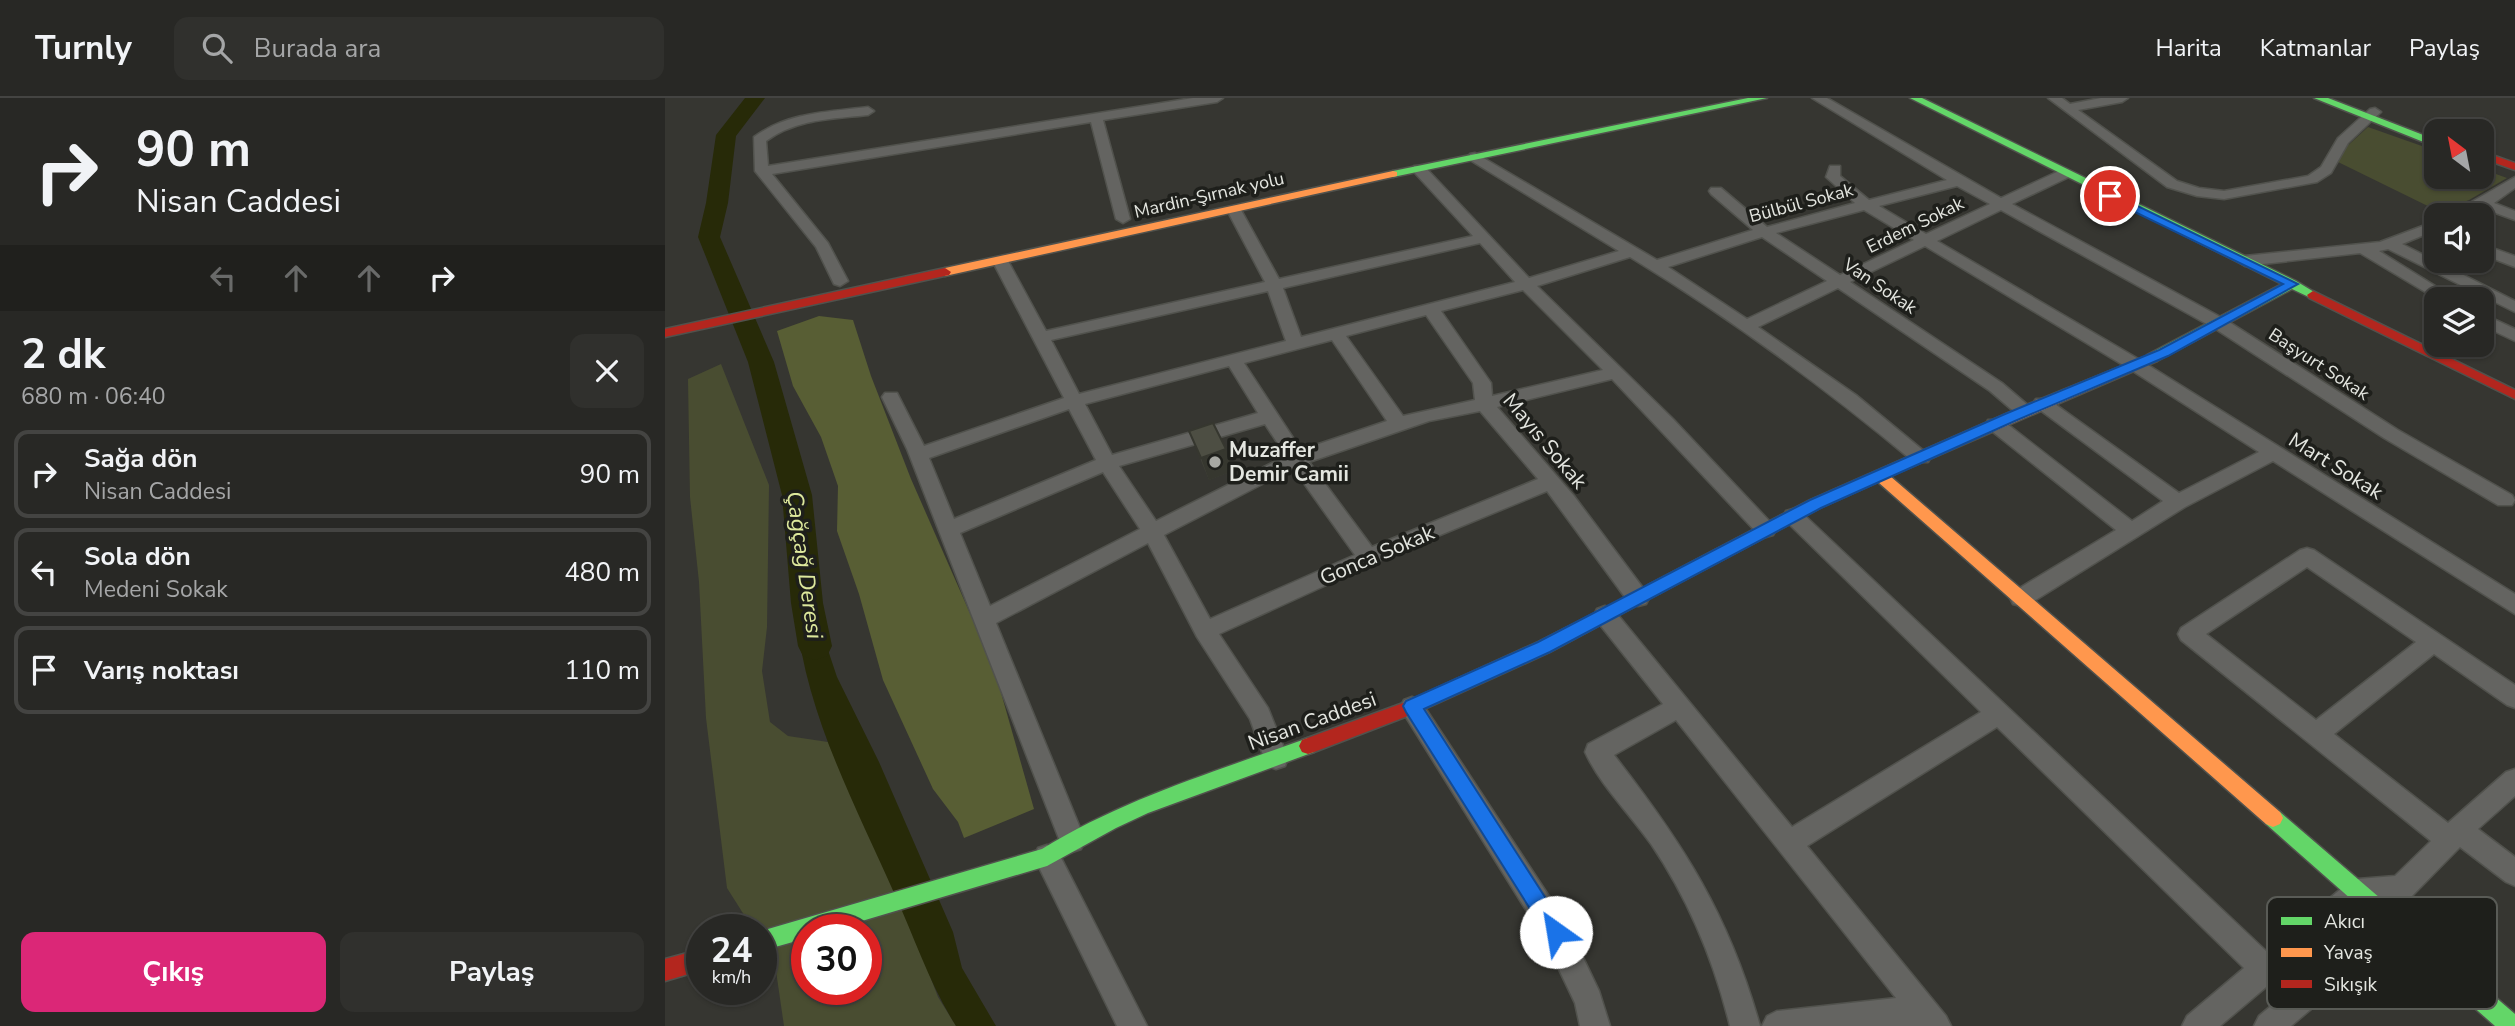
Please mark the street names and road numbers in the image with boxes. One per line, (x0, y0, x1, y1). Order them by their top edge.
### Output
street label: Mardin-Şırnak yolu (1132, 166, 1286, 224)
street label: Bülbül Sokak (1746, 177, 1857, 228)
street label: Erdem Sokak (1862, 191, 1969, 259)
street label: Van Sokak (1838, 252, 1922, 320)
street label: Başyurt Sokak (2264, 322, 2375, 406)
street label: Mayıs Sokak (1497, 387, 1594, 495)
street label: Mart Sokak (2283, 426, 2389, 506)
street label: Gonca Sokak (1316, 518, 1439, 592)
street label: Nisan Caddesi (1244, 685, 1380, 757)

